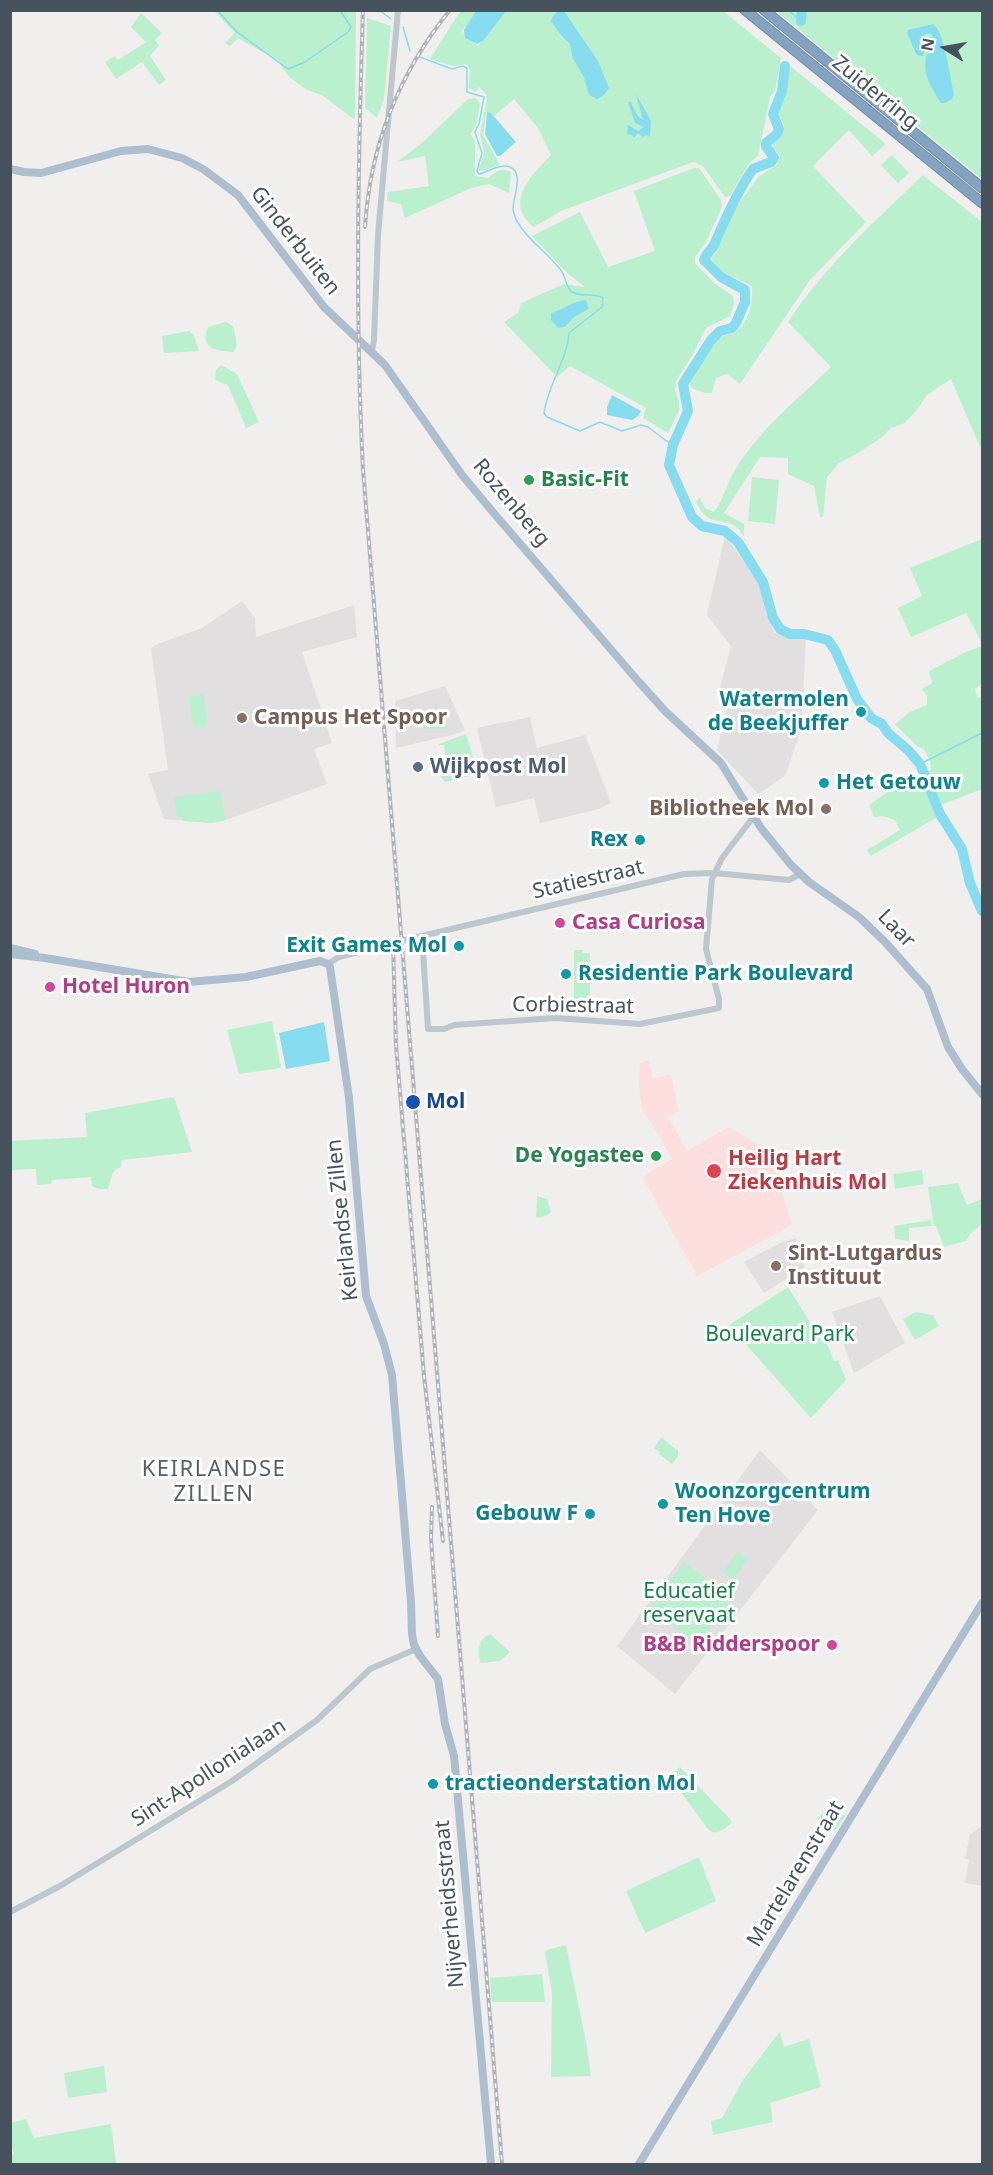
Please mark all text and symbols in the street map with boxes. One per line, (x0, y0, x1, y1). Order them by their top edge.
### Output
north arrow (915, 18, 975, 78)
text: N (915, 36, 939, 53)
street label: Zuiderring (827, 51, 923, 135)
street label: Ginderbuiten (245, 182, 345, 300)
street label: Rozenberg (467, 454, 555, 552)
place label: Basic-Fit (541, 467, 629, 493)
marker: Basic-Fit (522, 473, 536, 487)
place label: Watermolen de Beekjuffer (708, 687, 849, 737)
place label: Campus Het Spoor (254, 705, 447, 731)
marker: Watermolen de Beekjuffer (854, 705, 868, 719)
marker: Campus Het Spoor (235, 711, 249, 725)
place label: Wijkpost Mol (430, 754, 567, 780)
marker: Wijkpost Mol (411, 760, 425, 774)
place label: Het Getouw (836, 770, 961, 796)
marker: Het Getouw (817, 776, 831, 790)
place label: Bibliotheek Mol (649, 796, 814, 822)
marker: Bibliotheek Mol (819, 802, 833, 816)
place label: Rex (590, 827, 628, 853)
marker: Rex (633, 833, 647, 847)
street label: Statiestraat (530, 855, 646, 905)
street label: Laar (872, 905, 920, 953)
place label: Casa Curiosa (572, 910, 706, 936)
marker: Casa Curiosa (553, 916, 567, 930)
place label: Exit Games Mol (286, 933, 447, 959)
marker: Exit Games Mol (452, 939, 466, 953)
place label: Residentie Park Boulevard (578, 961, 853, 987)
marker: Residentie Park Boulevard (559, 967, 573, 981)
place label: Hotel Huron (62, 974, 190, 1000)
marker: Hotel Huron (43, 980, 57, 994)
street label: Corbiestraat (512, 992, 634, 1020)
place label: Mol (426, 1089, 465, 1115)
marker: Mol (404, 1093, 422, 1111)
street label: Keirlandse Zillen (322, 1138, 364, 1302)
place label: De Yogastee (515, 1143, 644, 1169)
place label: Heilig Hart Ziekenhuis Mol (728, 1146, 887, 1196)
marker: De Yogastee (649, 1149, 663, 1163)
marker: Heilig Hart Ziekenhuis Mol (705, 1162, 723, 1180)
place label: Sint-Lutgardus Instituut (788, 1241, 942, 1291)
marker: Sint-Lutgardus Instituut (769, 1259, 783, 1273)
park label: Boulevard Park (705, 1322, 855, 1348)
district label: KEIRLANDSE ZILLEN (142, 1457, 286, 1508)
place label: Woonzorgcentrum Ten Hove (675, 1479, 870, 1529)
marker: Woonzorgcentrum Ten Hove (656, 1497, 670, 1511)
place label: Gebouw F (475, 1501, 578, 1527)
marker: Gebouw F (583, 1507, 597, 1521)
park label: Educatief reservaat (643, 1579, 735, 1629)
place label: B&B Ridderspoor (643, 1632, 820, 1658)
marker: B&B Ridderspoor (825, 1638, 839, 1652)
street label: Sint-Apollonialaan (127, 1714, 291, 1832)
place label: tractieonderstation Mol (445, 1771, 695, 1797)
marker: tractieonderstation Mol (426, 1777, 440, 1791)
street label: Martelarenstraat (742, 1796, 850, 1952)
street label: Nijverheidsstraat (430, 1819, 470, 1989)

